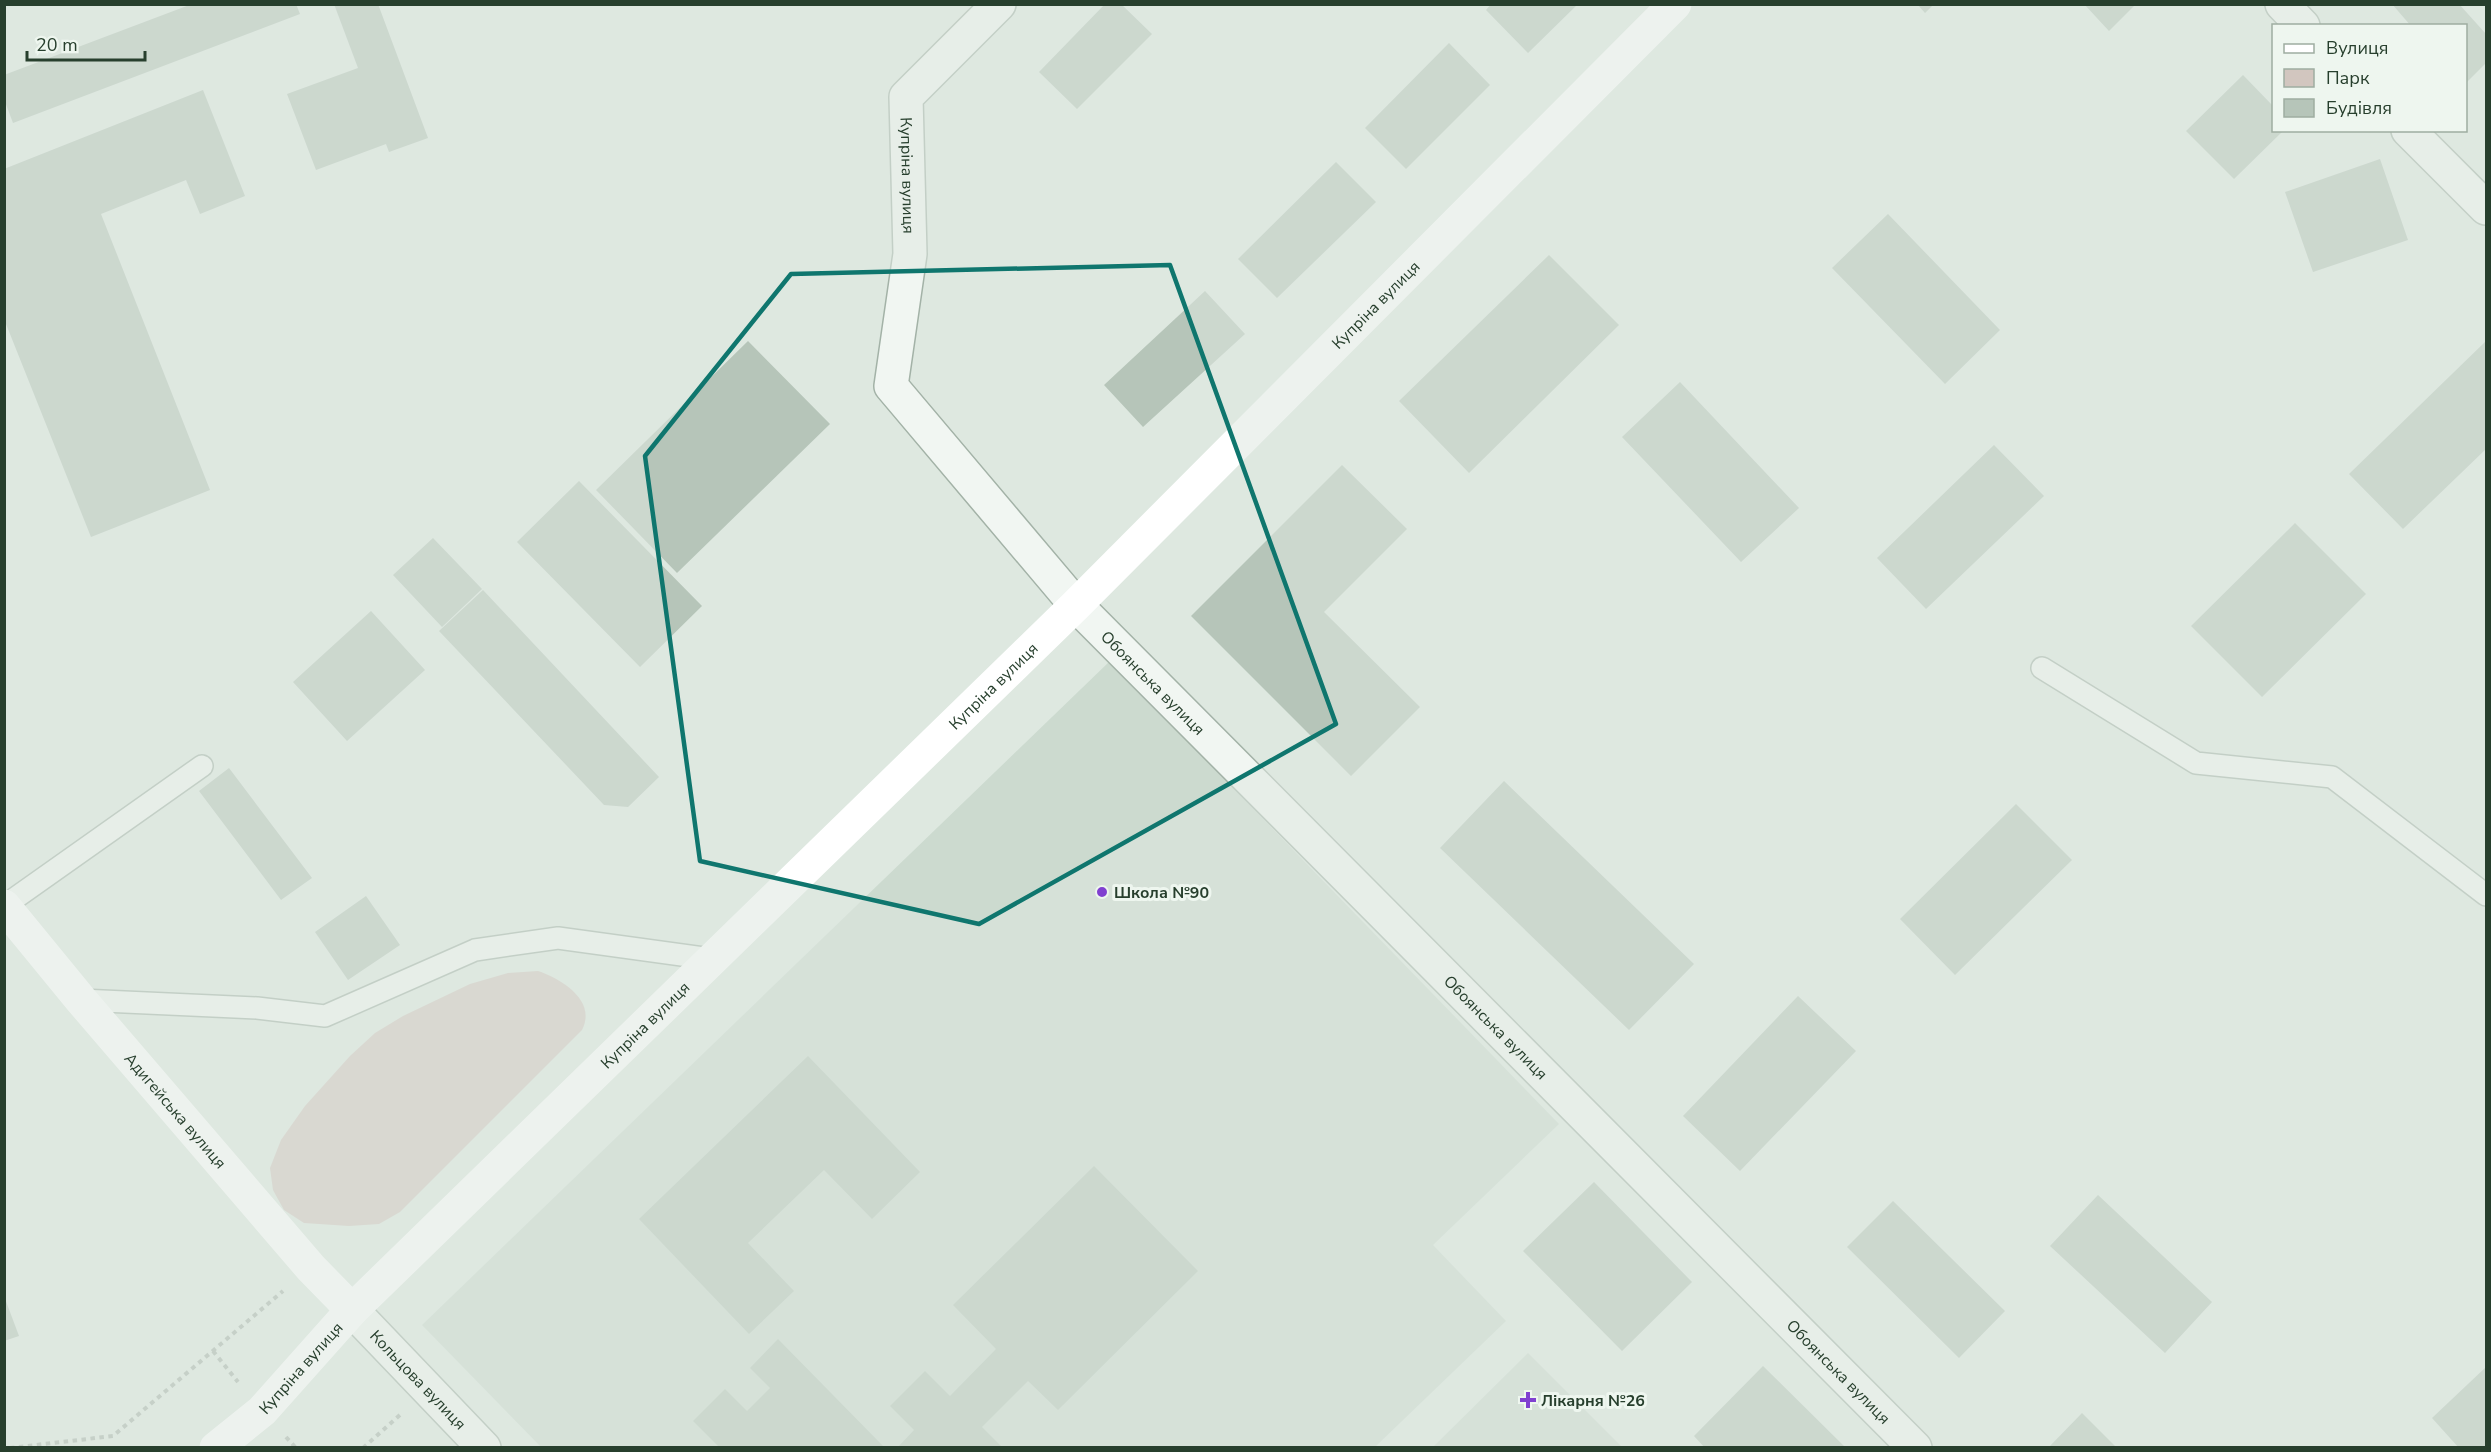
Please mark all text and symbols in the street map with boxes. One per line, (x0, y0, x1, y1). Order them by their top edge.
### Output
scale bar (27, 24, 146, 62)
legend (2272, 24, 2467, 132)
text: 20 m (36, 33, 78, 57)
text: Вулиця (2326, 36, 2388, 60)
text: Парк (2326, 66, 2370, 90)
text: Будівля (2326, 96, 2392, 120)
street label: Купріна вулиця (895, 117, 919, 234)
street label: Купріна вулиця (1327, 256, 1425, 354)
street label: Обоянська вулиця (1096, 626, 1209, 740)
street label: Купріна вулиця (944, 638, 1043, 735)
place label: Школа №90 (1114, 882, 1209, 904)
marker: Школа №90 (1095, 885, 1109, 899)
street label: Обоянська вулиця (1438, 971, 1552, 1085)
street label: Купріна вулиця (596, 977, 695, 1074)
street label: Адигейська вулиця (119, 1048, 231, 1174)
street label: Обоянська вулиця (1781, 1315, 1895, 1429)
street label: Купріна вулиця (254, 1318, 348, 1419)
street label: Кольцова вулиця (365, 1325, 471, 1435)
place label: Лікарня №26 (1541, 1390, 1645, 1412)
marker: Лікарня №26 (1519, 1391, 1537, 1409)

